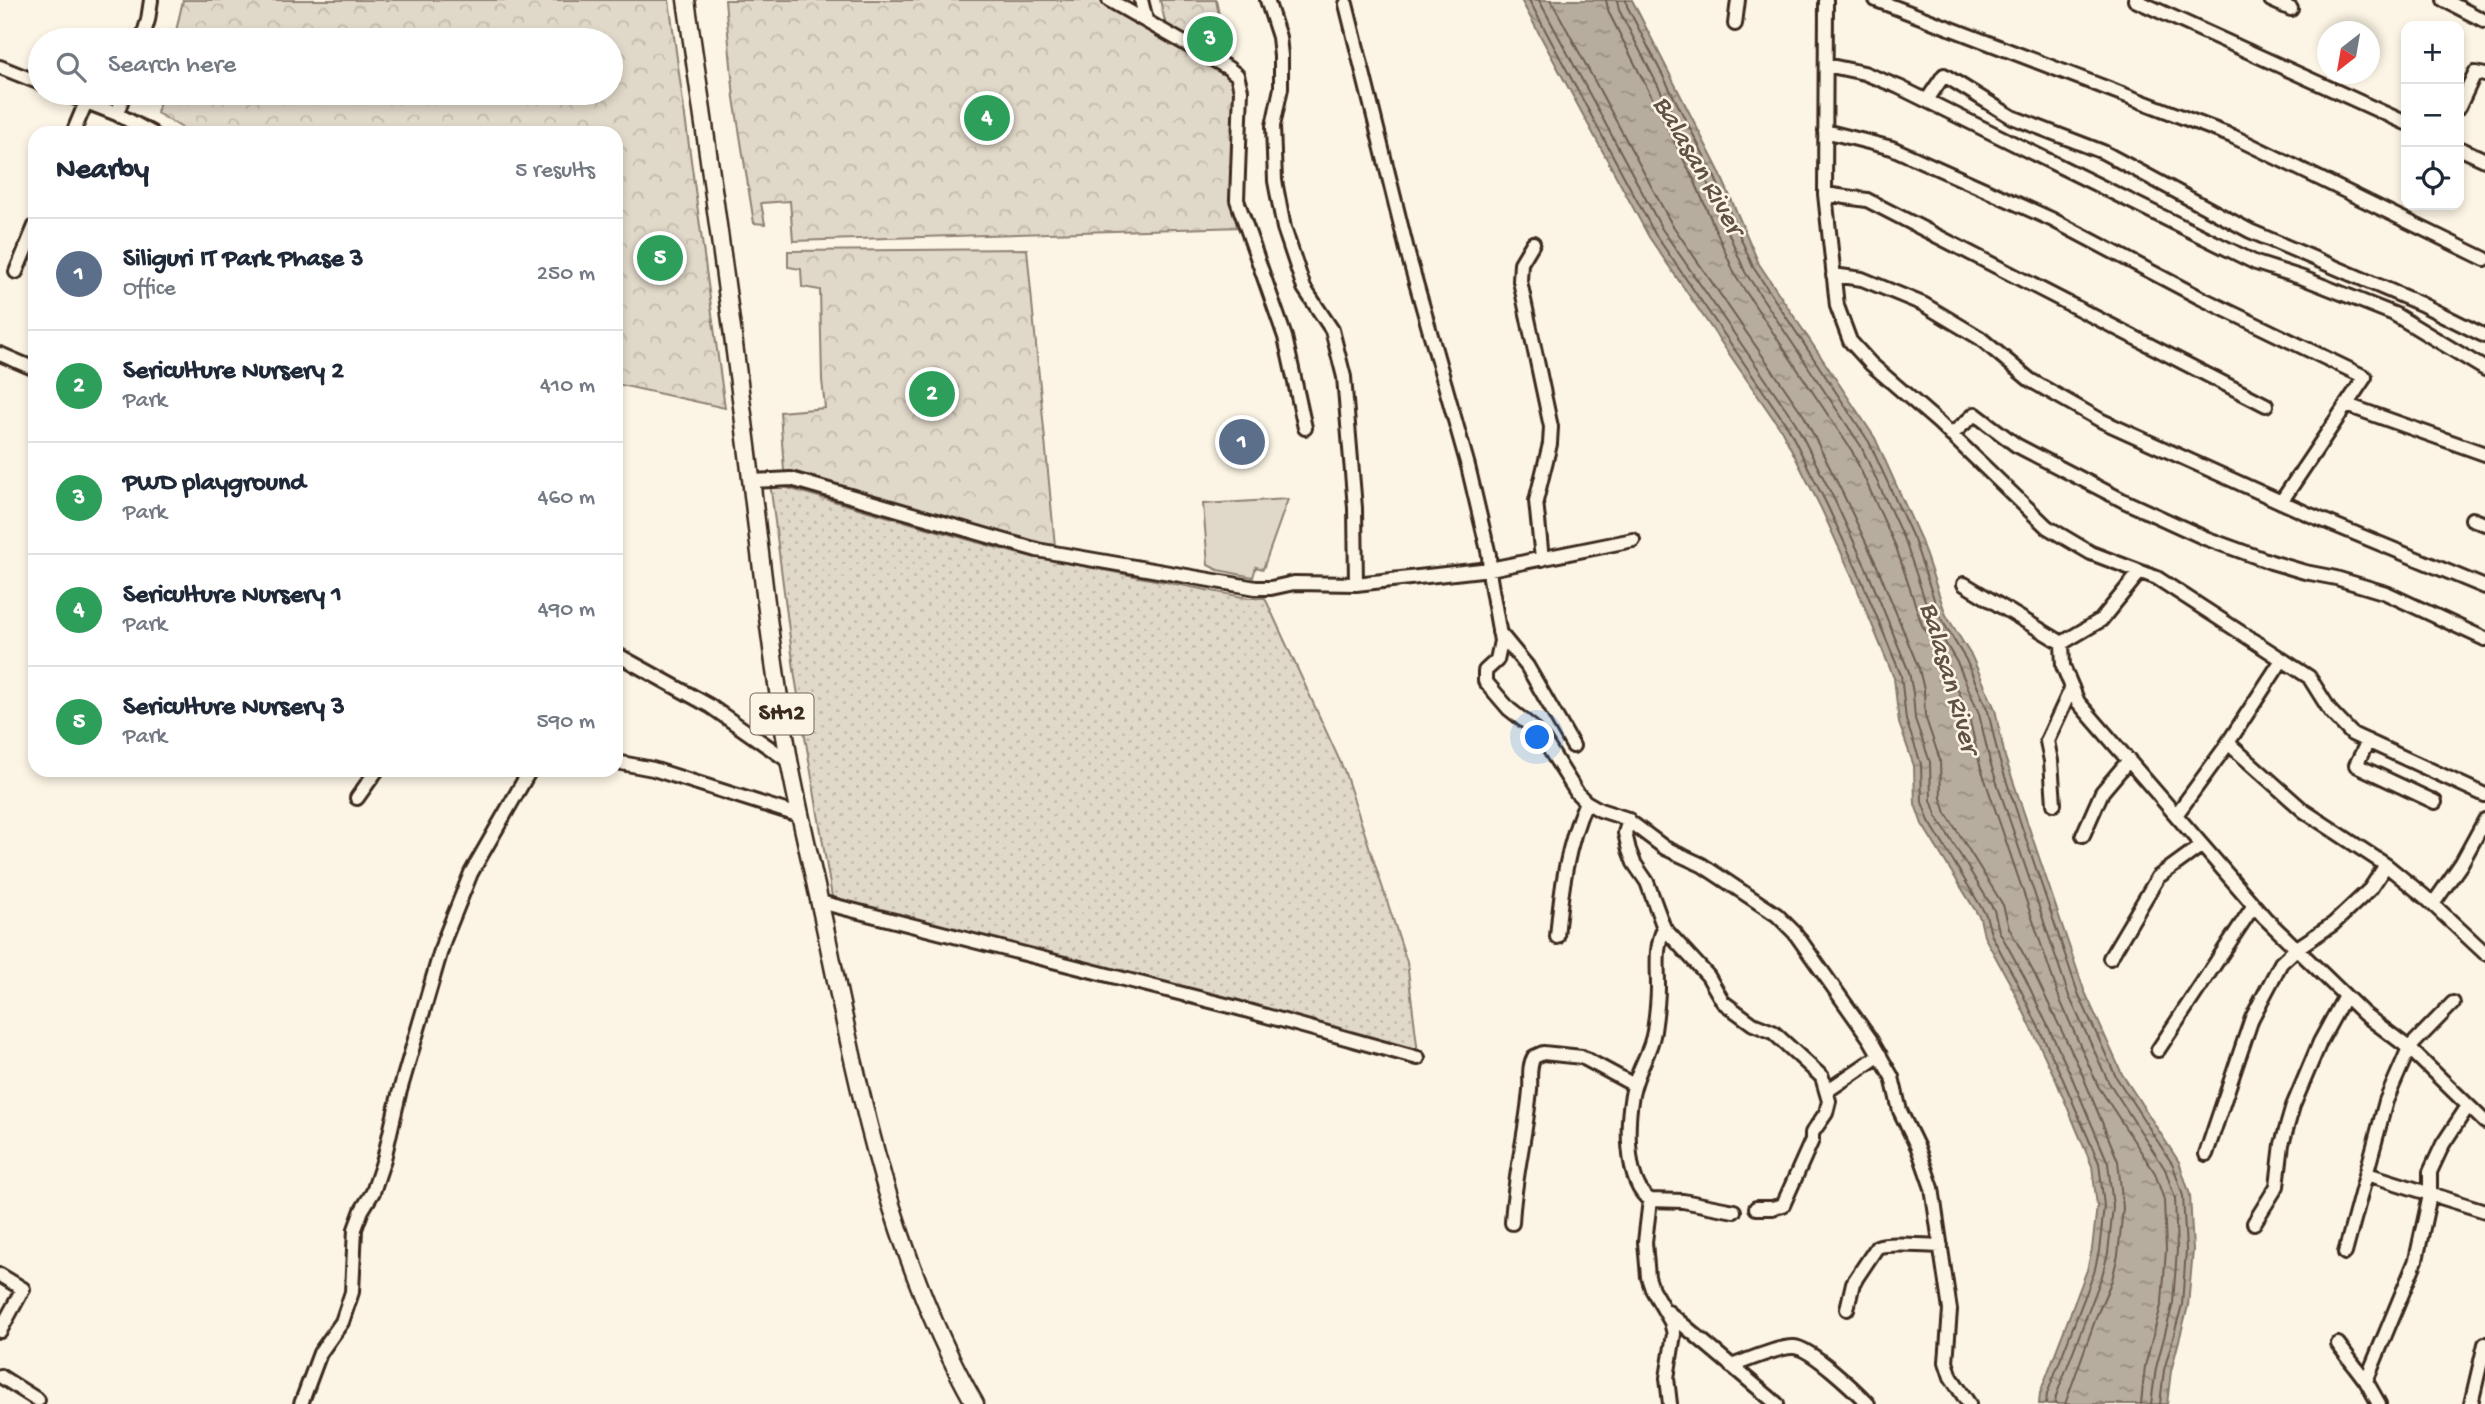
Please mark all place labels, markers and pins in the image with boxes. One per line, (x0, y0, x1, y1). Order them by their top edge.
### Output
pin: 3 (1187, 13, 1233, 65)
pin: 4 (964, 92, 1010, 144)
pin: 5 (637, 232, 683, 284)
pin: 2 (909, 368, 955, 420)
pin: 1 (1219, 416, 1265, 468)

